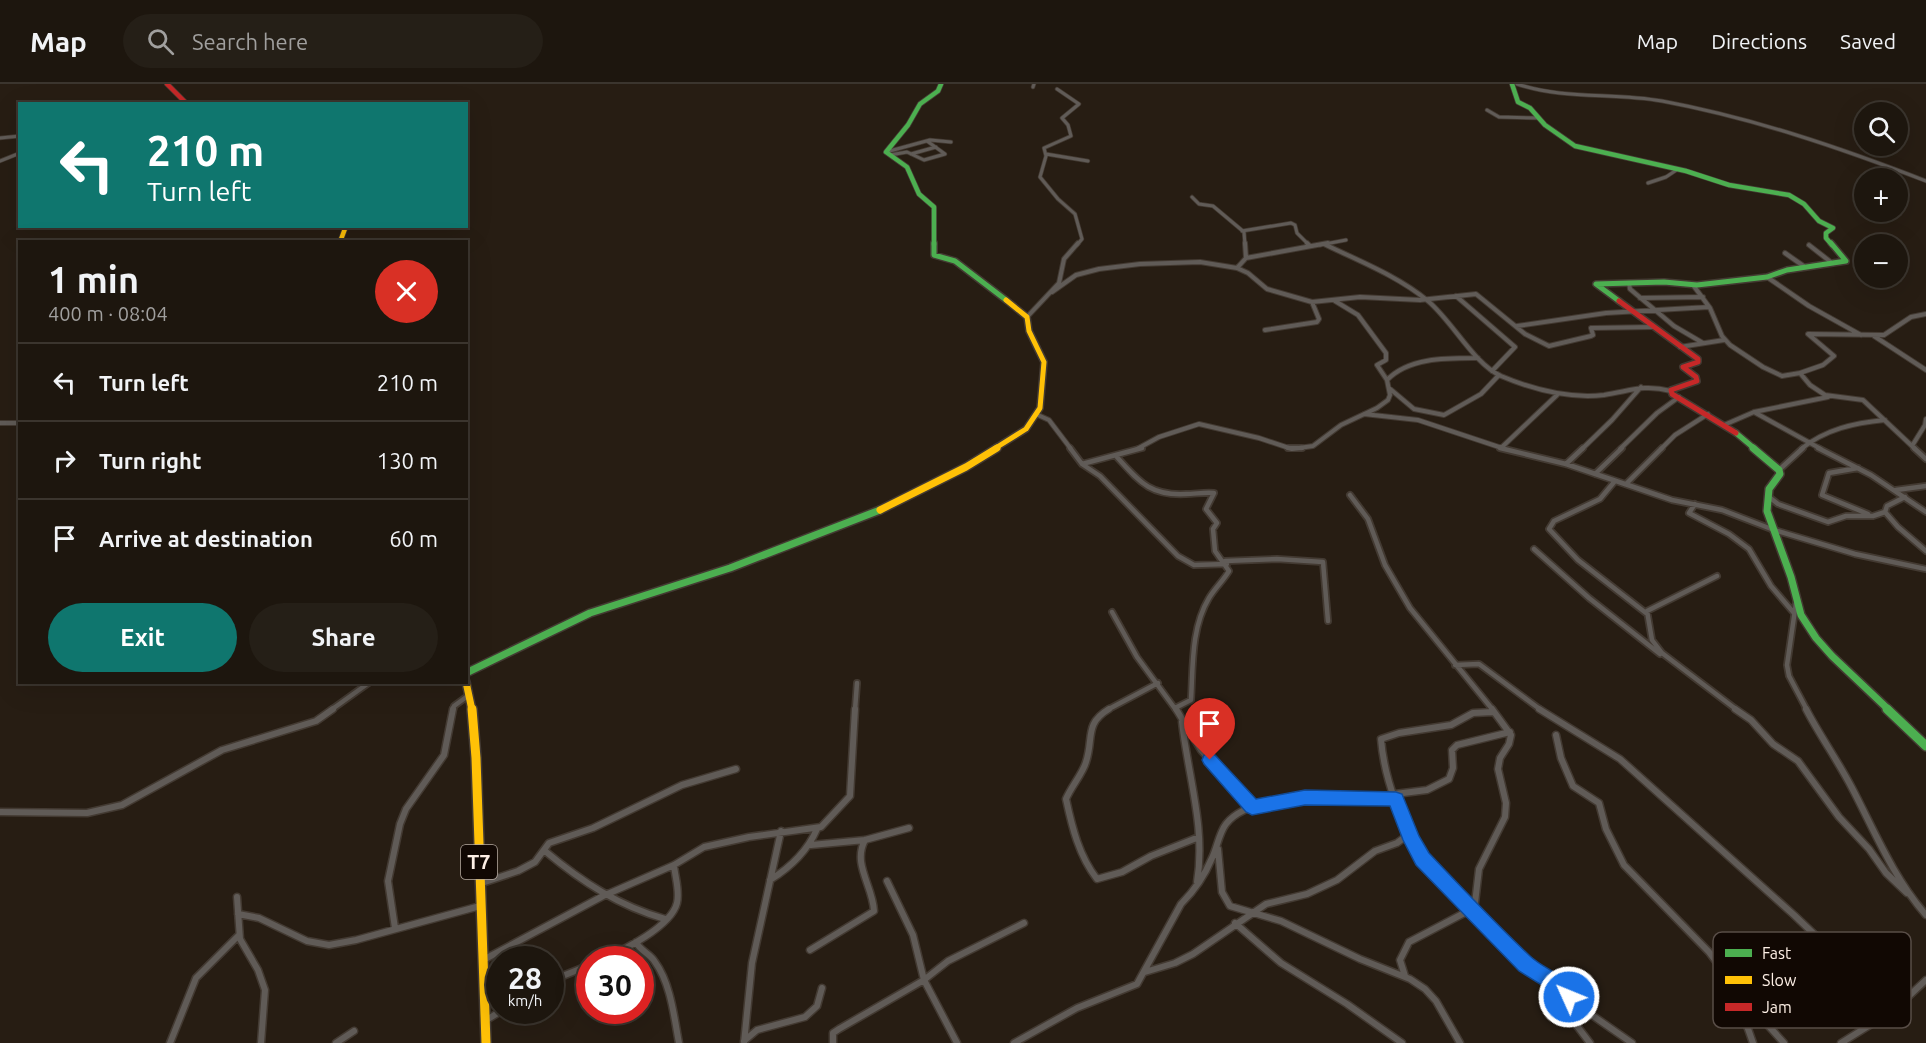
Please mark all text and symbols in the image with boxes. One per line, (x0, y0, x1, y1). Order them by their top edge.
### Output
search box (123, 14, 543, 68)
icon: search (144, 25, 177, 58)
text: Map (30, 26, 87, 57)
text: Search here (192, 29, 308, 54)
text: Map (1637, 29, 1678, 53)
text: Directions (1711, 29, 1807, 53)
text: Saved (1840, 29, 1896, 53)
map controls (1854, 102, 1908, 288)
button: search (1854, 102, 1908, 156)
icon: left (48, 126, 126, 204)
text: 210 m (147, 127, 264, 174)
button: + (1854, 168, 1908, 222)
text: Turn left (147, 176, 251, 206)
button: − (1854, 234, 1908, 288)
text: 1 min (48, 259, 139, 300)
button: close (375, 260, 438, 323)
text: 400 m · 08:04 (48, 302, 168, 325)
icon: left (48, 366, 81, 399)
text: Turn left (99, 370, 189, 395)
text: 210 m (377, 370, 438, 395)
icon: right (48, 444, 81, 477)
text: Turn right (99, 448, 201, 473)
text: 130 m (377, 448, 438, 473)
icon: arrive (48, 522, 81, 555)
text: Arrive at destination (99, 526, 313, 551)
text: 60 m (389, 526, 438, 551)
button: Exit (48, 603, 237, 672)
button: Share (249, 603, 438, 672)
pin (1184, 698, 1235, 760)
icon: arrive (1193, 707, 1226, 740)
road number: T7 (461, 845, 497, 879)
legend (1713, 932, 1911, 1028)
text: Fast (1762, 944, 1792, 962)
speed limit sign: 30 (576, 946, 654, 1024)
text: 28 (508, 961, 542, 995)
position arrow (1537, 965, 1601, 1029)
text: Slow (1762, 971, 1797, 989)
text: km/h (508, 992, 542, 1009)
text: Jam (1762, 998, 1792, 1016)

